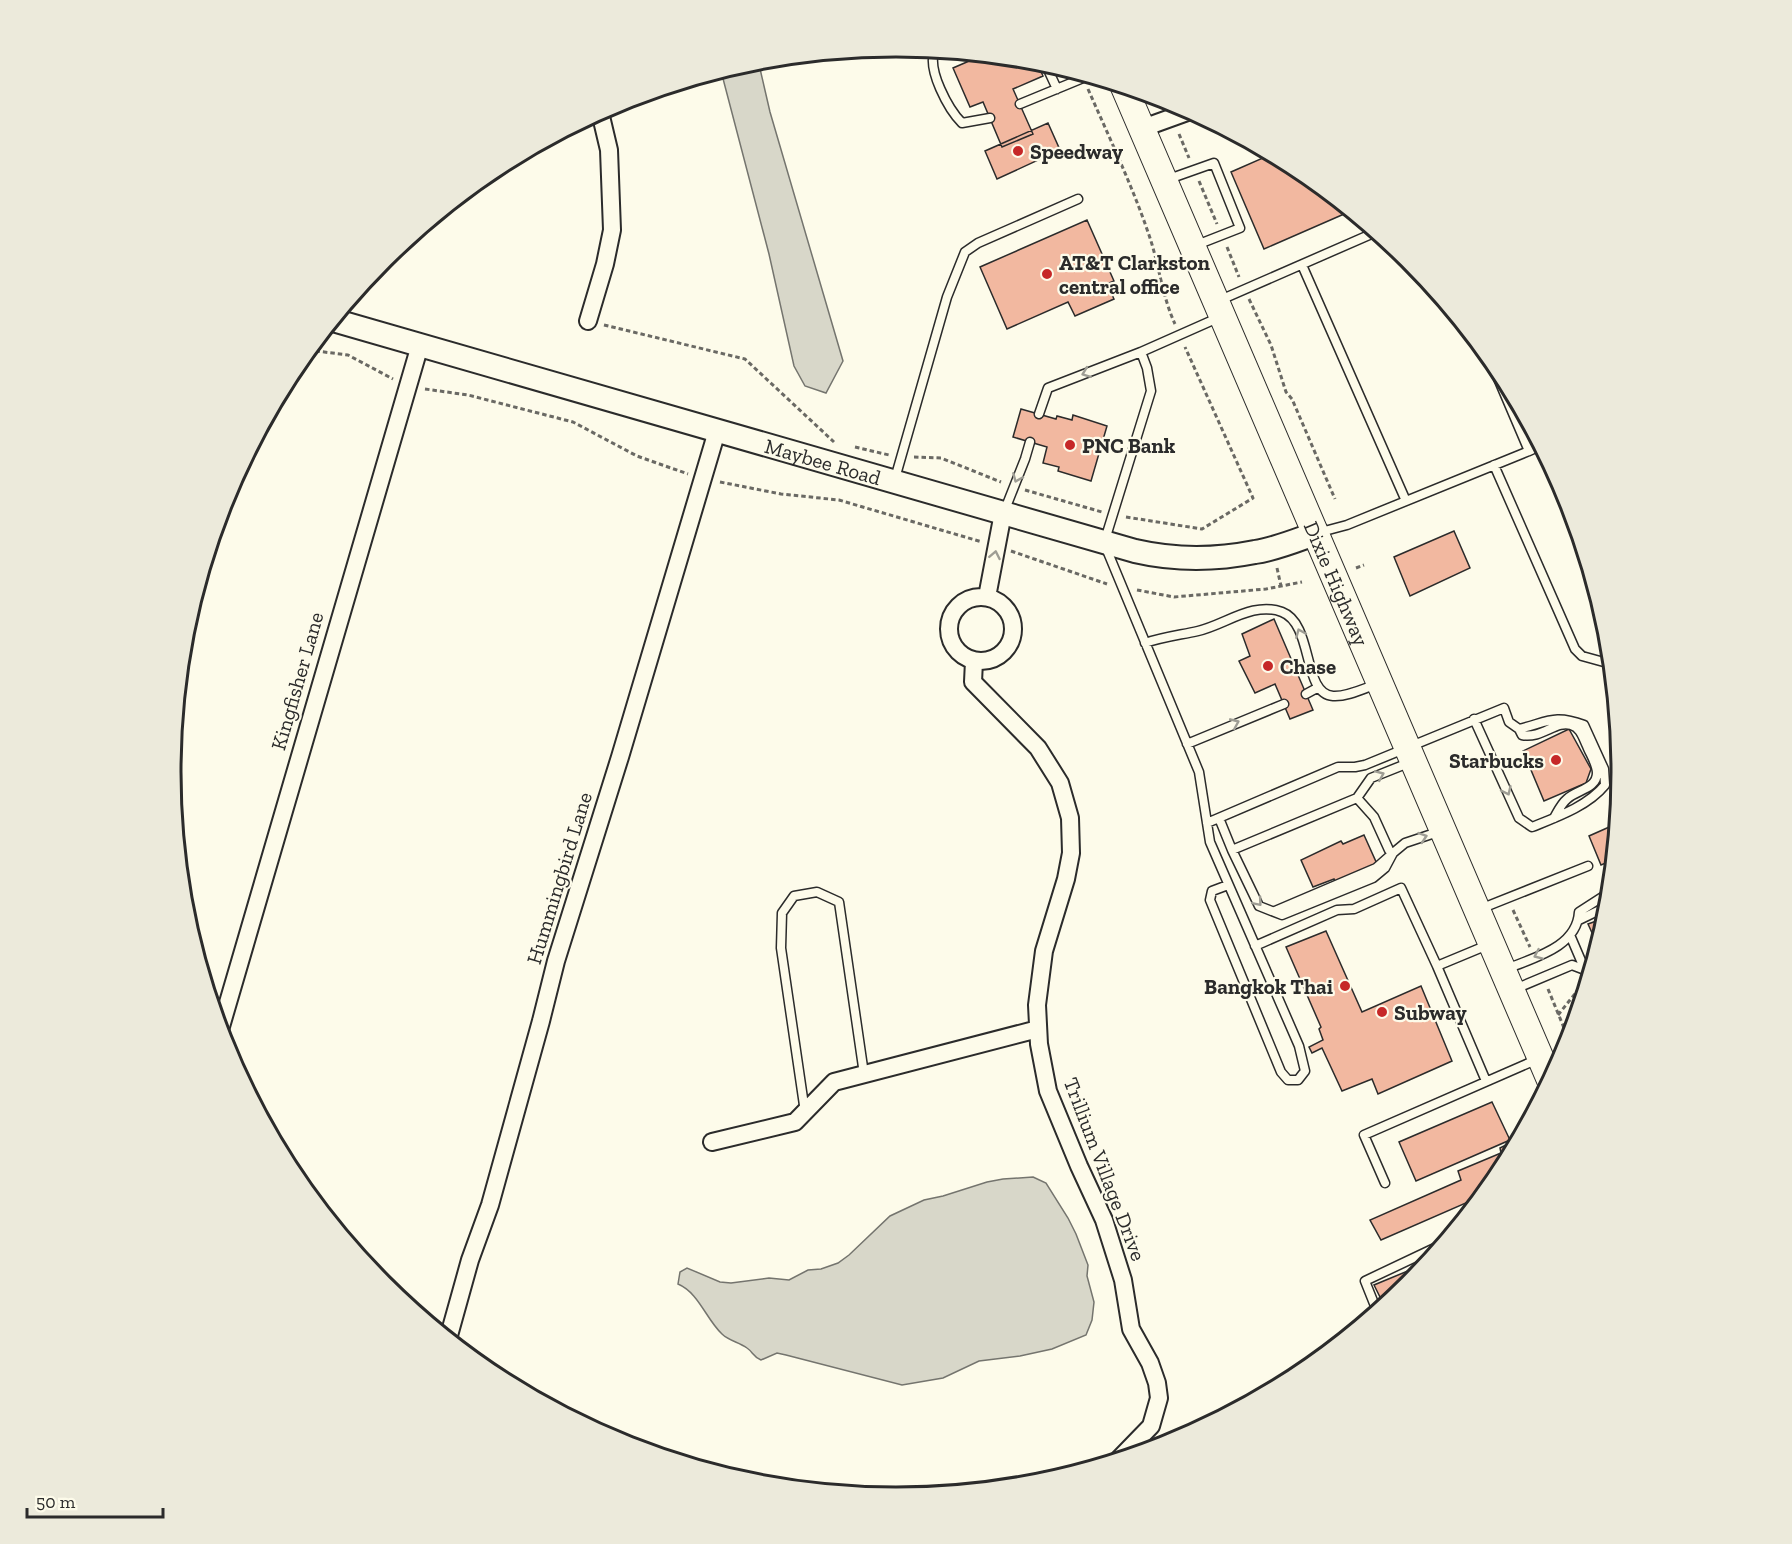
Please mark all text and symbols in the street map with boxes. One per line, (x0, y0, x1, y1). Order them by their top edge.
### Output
place label: Speedway (1030, 139, 1123, 164)
marker: Speedway (1011, 144, 1025, 158)
place label: AT&T Clarkston central office (1059, 250, 1210, 299)
marker: AT&T Clarkston central office (1040, 267, 1054, 281)
one-way arrow (1082, 366, 1093, 378)
street label: Maybee Road (762, 433, 884, 490)
place label: PNC Bank (1082, 433, 1176, 458)
marker: PNC Bank (1063, 438, 1077, 452)
one-way arrow (1012, 471, 1024, 482)
street label: Dixie Highway (1299, 517, 1375, 650)
one-way arrow (988, 551, 1001, 561)
street label: Kingfisher Lane (265, 609, 329, 753)
one-way arrow (1295, 628, 1307, 639)
place label: Chase (1280, 654, 1336, 679)
marker: Chase (1261, 659, 1275, 673)
one-way arrow (1229, 718, 1240, 730)
place label: Starbucks (1449, 748, 1544, 773)
marker: Starbucks (1549, 753, 1563, 767)
one-way arrow (1374, 770, 1385, 782)
one-way arrow (1500, 785, 1512, 796)
street label: Hummingbird Lane (521, 789, 597, 967)
one-way arrow (1417, 831, 1428, 844)
one-way arrow (1250, 895, 1261, 906)
one-way arrow (1534, 948, 1545, 960)
place label: Bangkok Thai (1204, 974, 1333, 999)
marker: Bangkok Thai (1338, 979, 1352, 993)
place label: Subway (1394, 1000, 1467, 1025)
marker: Subway (1375, 1005, 1389, 1019)
street label: Trillium Village Drive (1058, 1074, 1152, 1264)
scale bar (27, 1481, 164, 1519)
text: 50 m (36, 1491, 76, 1513)

